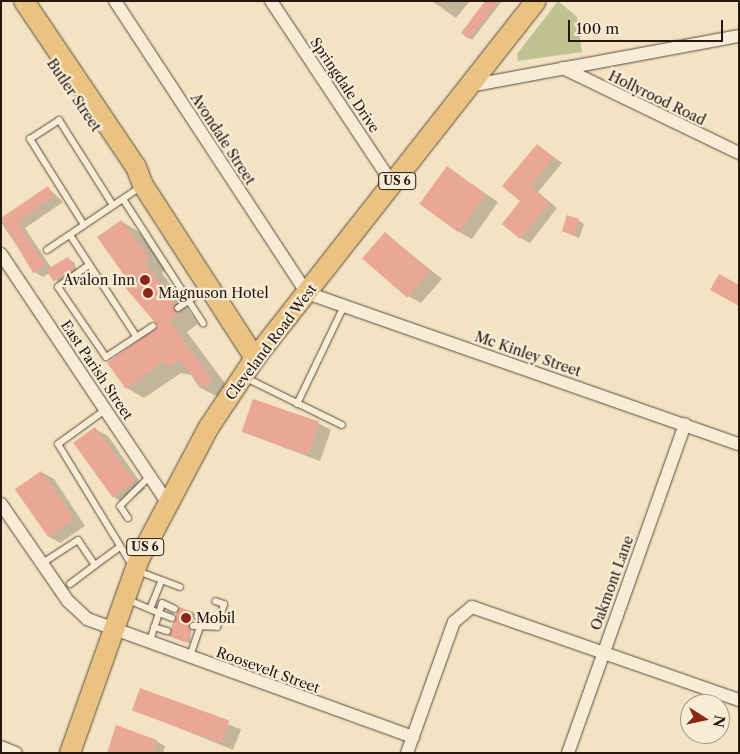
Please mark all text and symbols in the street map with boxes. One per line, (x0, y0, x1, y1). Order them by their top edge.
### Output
scale bar (570, 10, 725, 42)
text: 100 m (576, 19, 619, 38)
street label: Springdale Drive (307, 34, 383, 136)
street label: Butler Street (43, 55, 105, 135)
street label: Hollyrood Road (606, 67, 708, 129)
street label: Avondale Street (187, 90, 259, 188)
road number: US 6 (377, 172, 417, 190)
place label: Avalon Inn (63, 272, 135, 288)
marker: Avalon Inn (139, 274, 151, 286)
street label: Cleveland Road West (222, 280, 320, 404)
place label: Magnuson Hotel (158, 285, 269, 301)
marker: Magnuson Hotel (142, 287, 154, 299)
street label: East Parish Street (57, 317, 137, 423)
street label: Mc Kinley Street (472, 328, 584, 380)
street label: Oakmont Lane (587, 533, 637, 633)
road number: US 6 (125, 538, 165, 556)
place label: Mobil (196, 610, 235, 626)
marker: Mobil (180, 612, 192, 624)
street label: Roosevelt Street (214, 644, 322, 696)
north arrow (680, 694, 730, 744)
text: N (709, 714, 729, 729)

